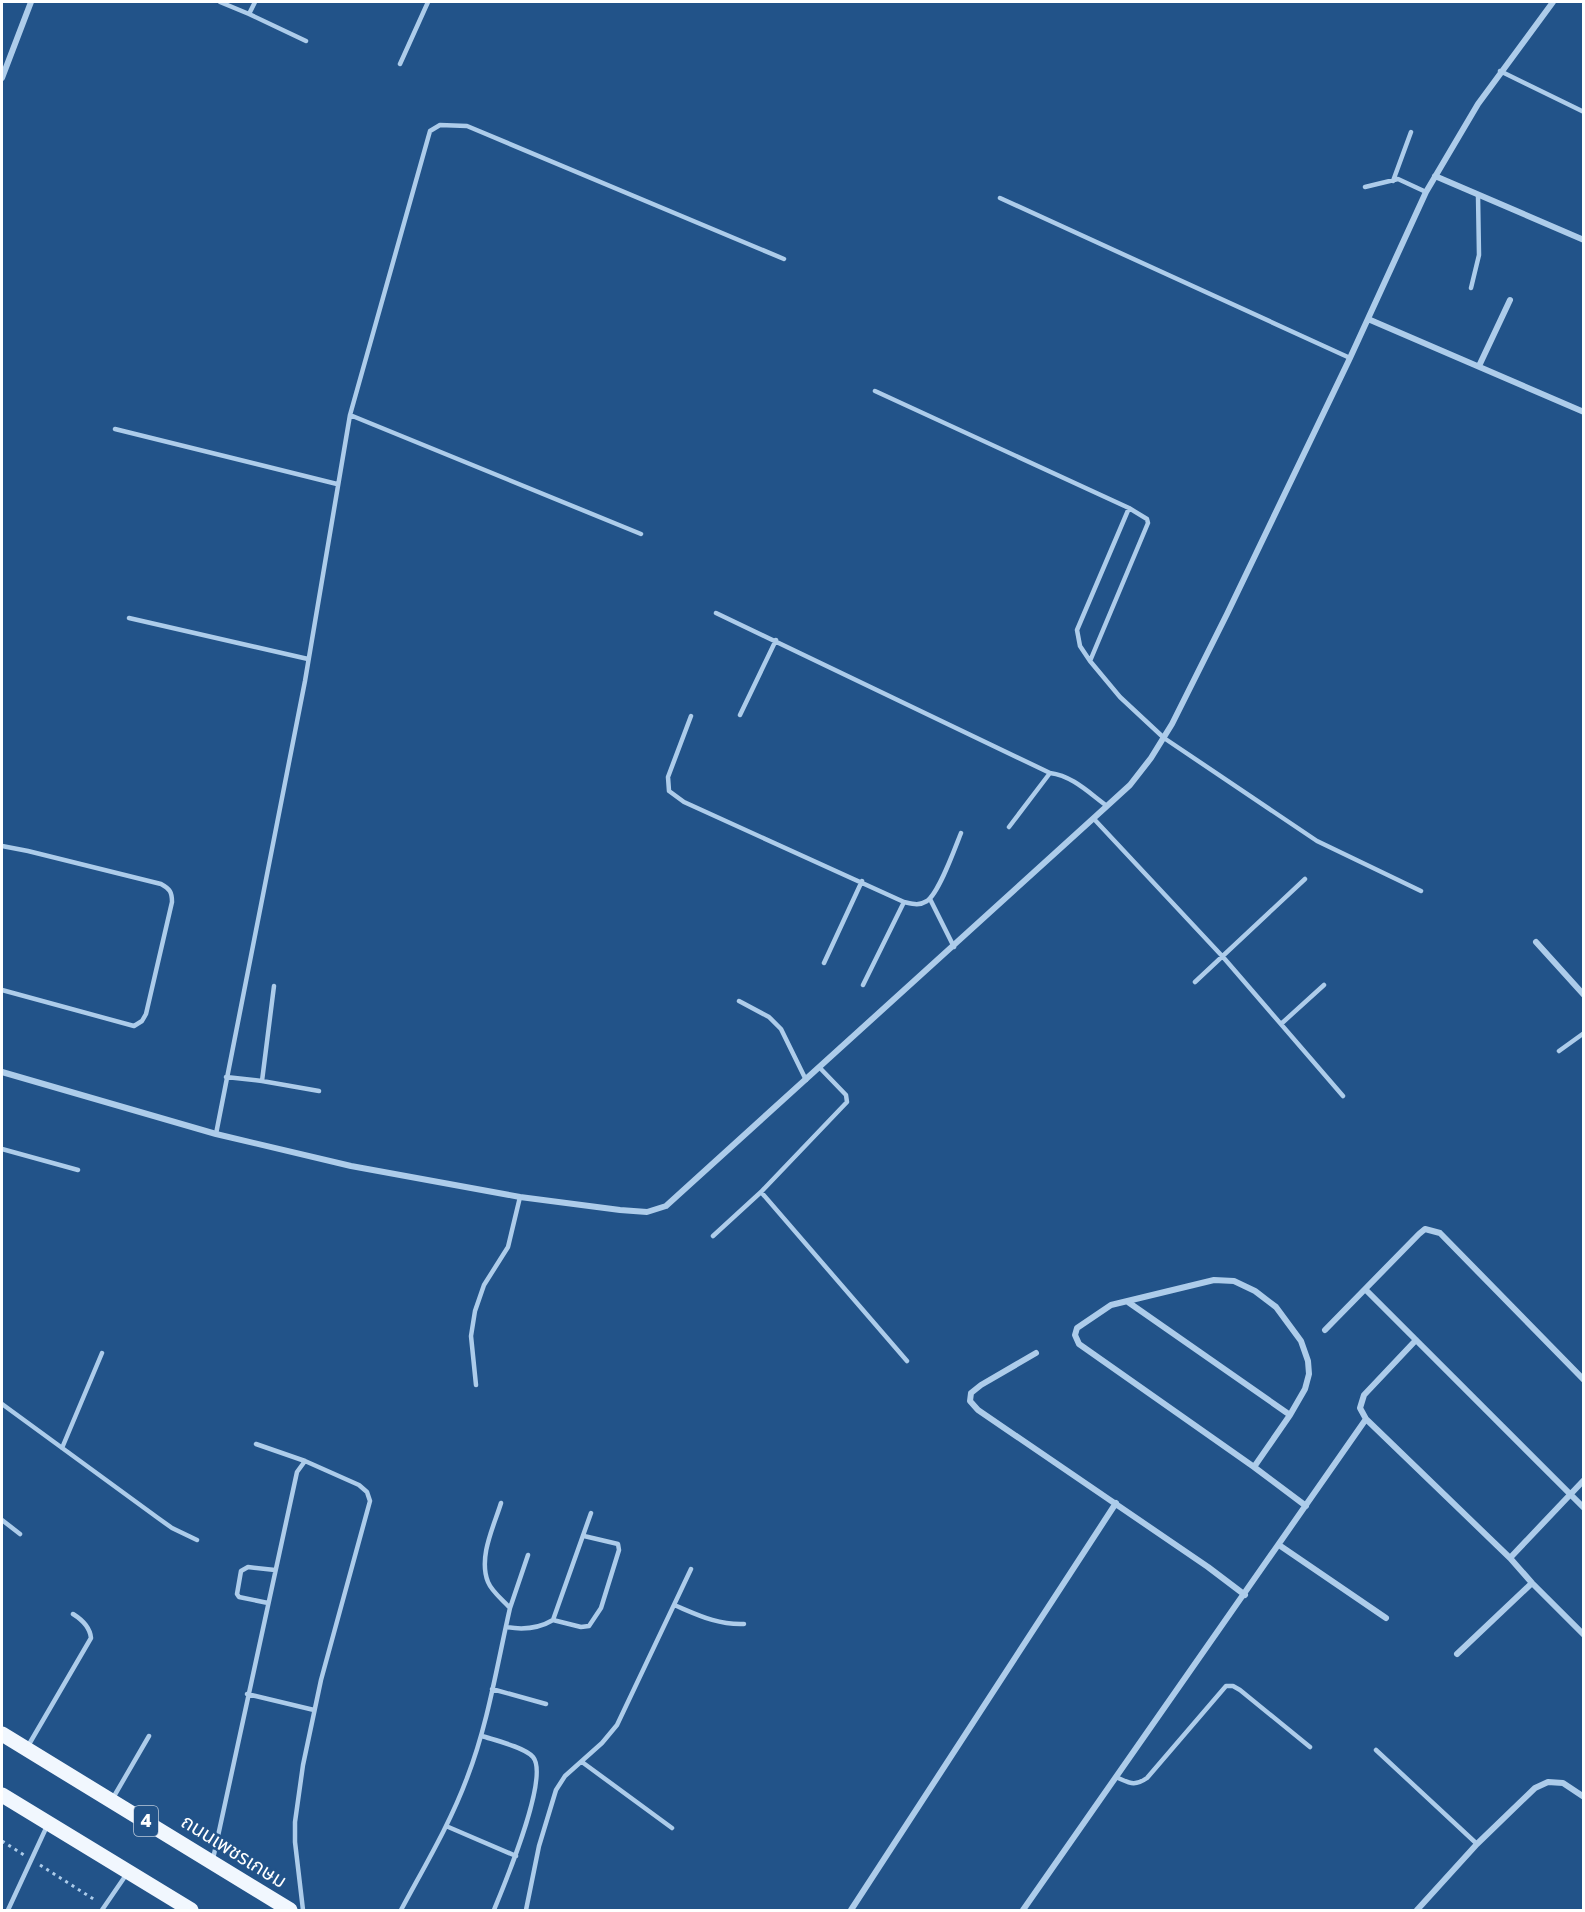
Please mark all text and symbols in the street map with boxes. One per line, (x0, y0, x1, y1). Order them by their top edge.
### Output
road number: 4 (134, 1806, 158, 1836)
street label: ถนนเพชรเกษม (177, 1808, 292, 1892)

